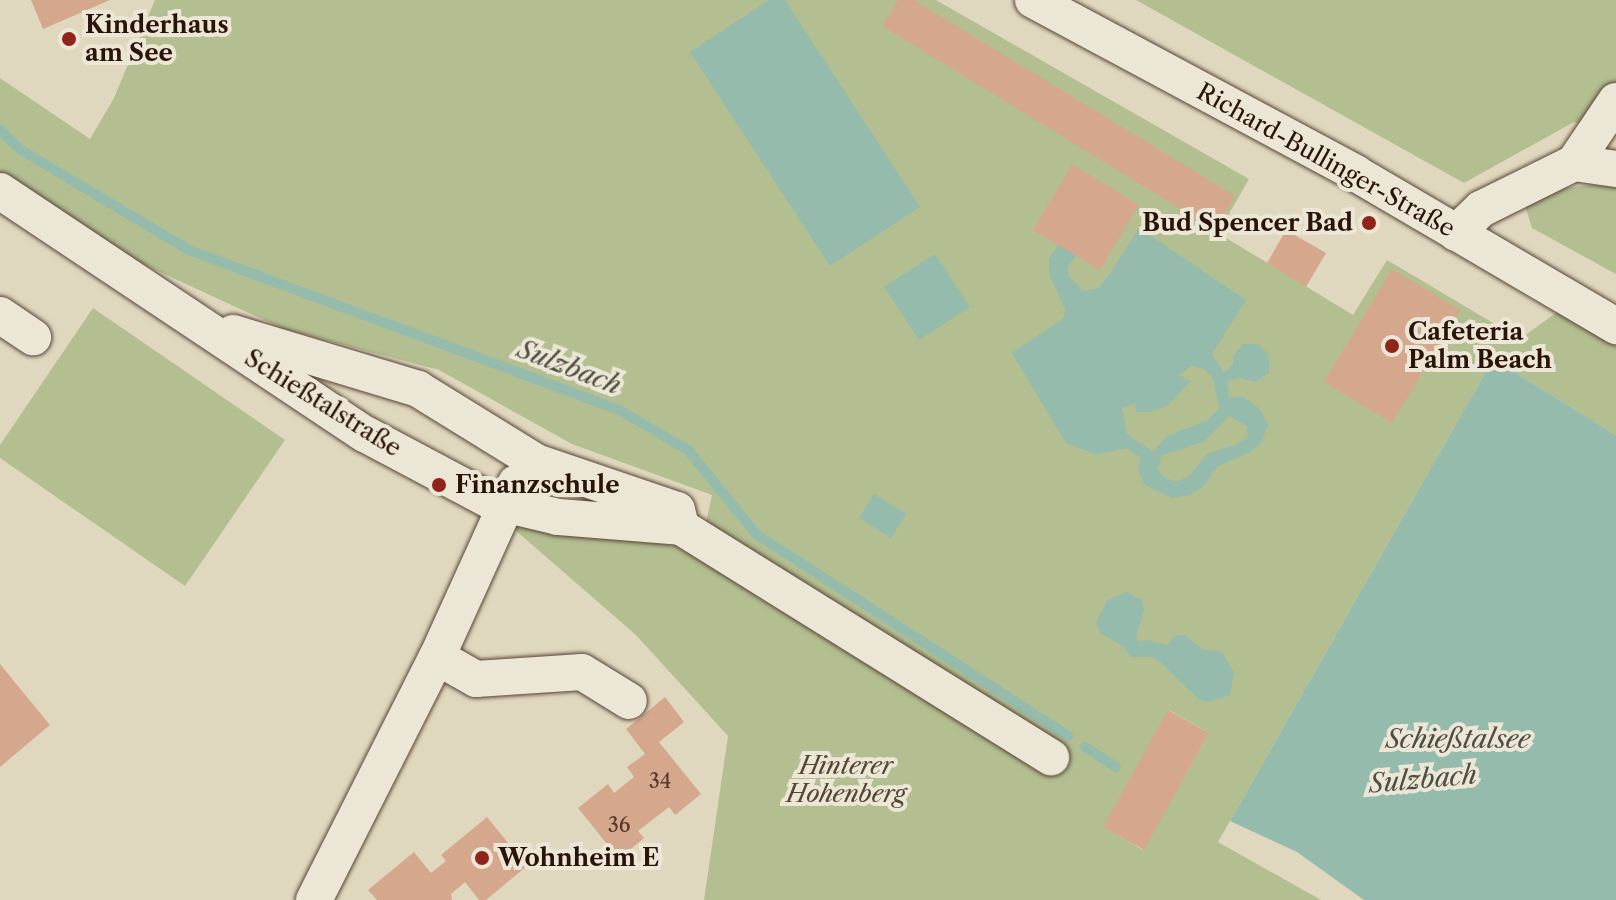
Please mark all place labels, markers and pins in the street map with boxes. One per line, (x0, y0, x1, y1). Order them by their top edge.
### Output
place label: Kinderhaus am See (85, 11, 229, 67)
marker: Kinderhaus am See (60, 30, 78, 48)
place label: Bud Spencer Bad (1142, 209, 1353, 237)
marker: Bud Spencer Bad (1360, 214, 1378, 232)
place label: Cafeteria Palm Beach (1408, 318, 1552, 374)
marker: Cafeteria Palm Beach (1383, 337, 1401, 355)
place label: Finanzschule (455, 471, 620, 499)
marker: Finanzschule (430, 476, 448, 494)
place label: Wohnheim E (498, 844, 659, 872)
marker: Wohnheim E (473, 849, 491, 867)

